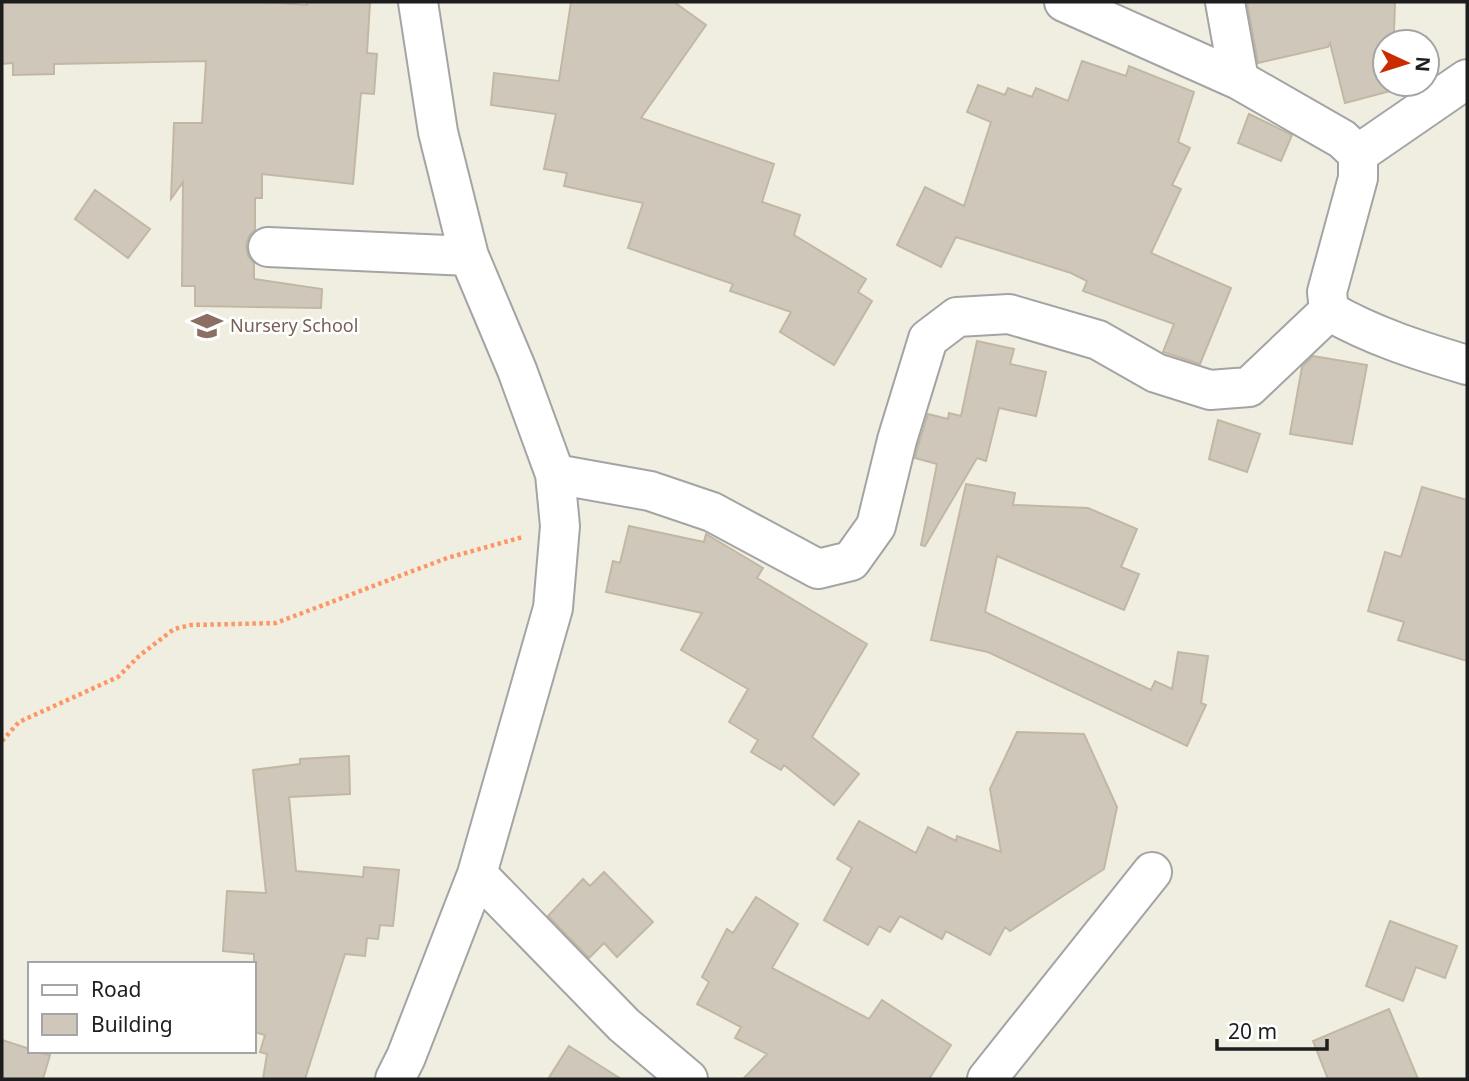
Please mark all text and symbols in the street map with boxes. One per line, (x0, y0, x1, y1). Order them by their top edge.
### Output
north arrow (1371, 28, 1441, 98)
text: N (1409, 56, 1436, 73)
school or university icon: Nursery School (190, 309, 224, 343)
place label: Nursery School (230, 313, 358, 337)
legend (28, 962, 256, 1053)
text: Road (91, 975, 141, 1003)
scale bar (1217, 1007, 1327, 1052)
text: Building (91, 1010, 173, 1038)
text: 20 m (1228, 1017, 1277, 1045)

